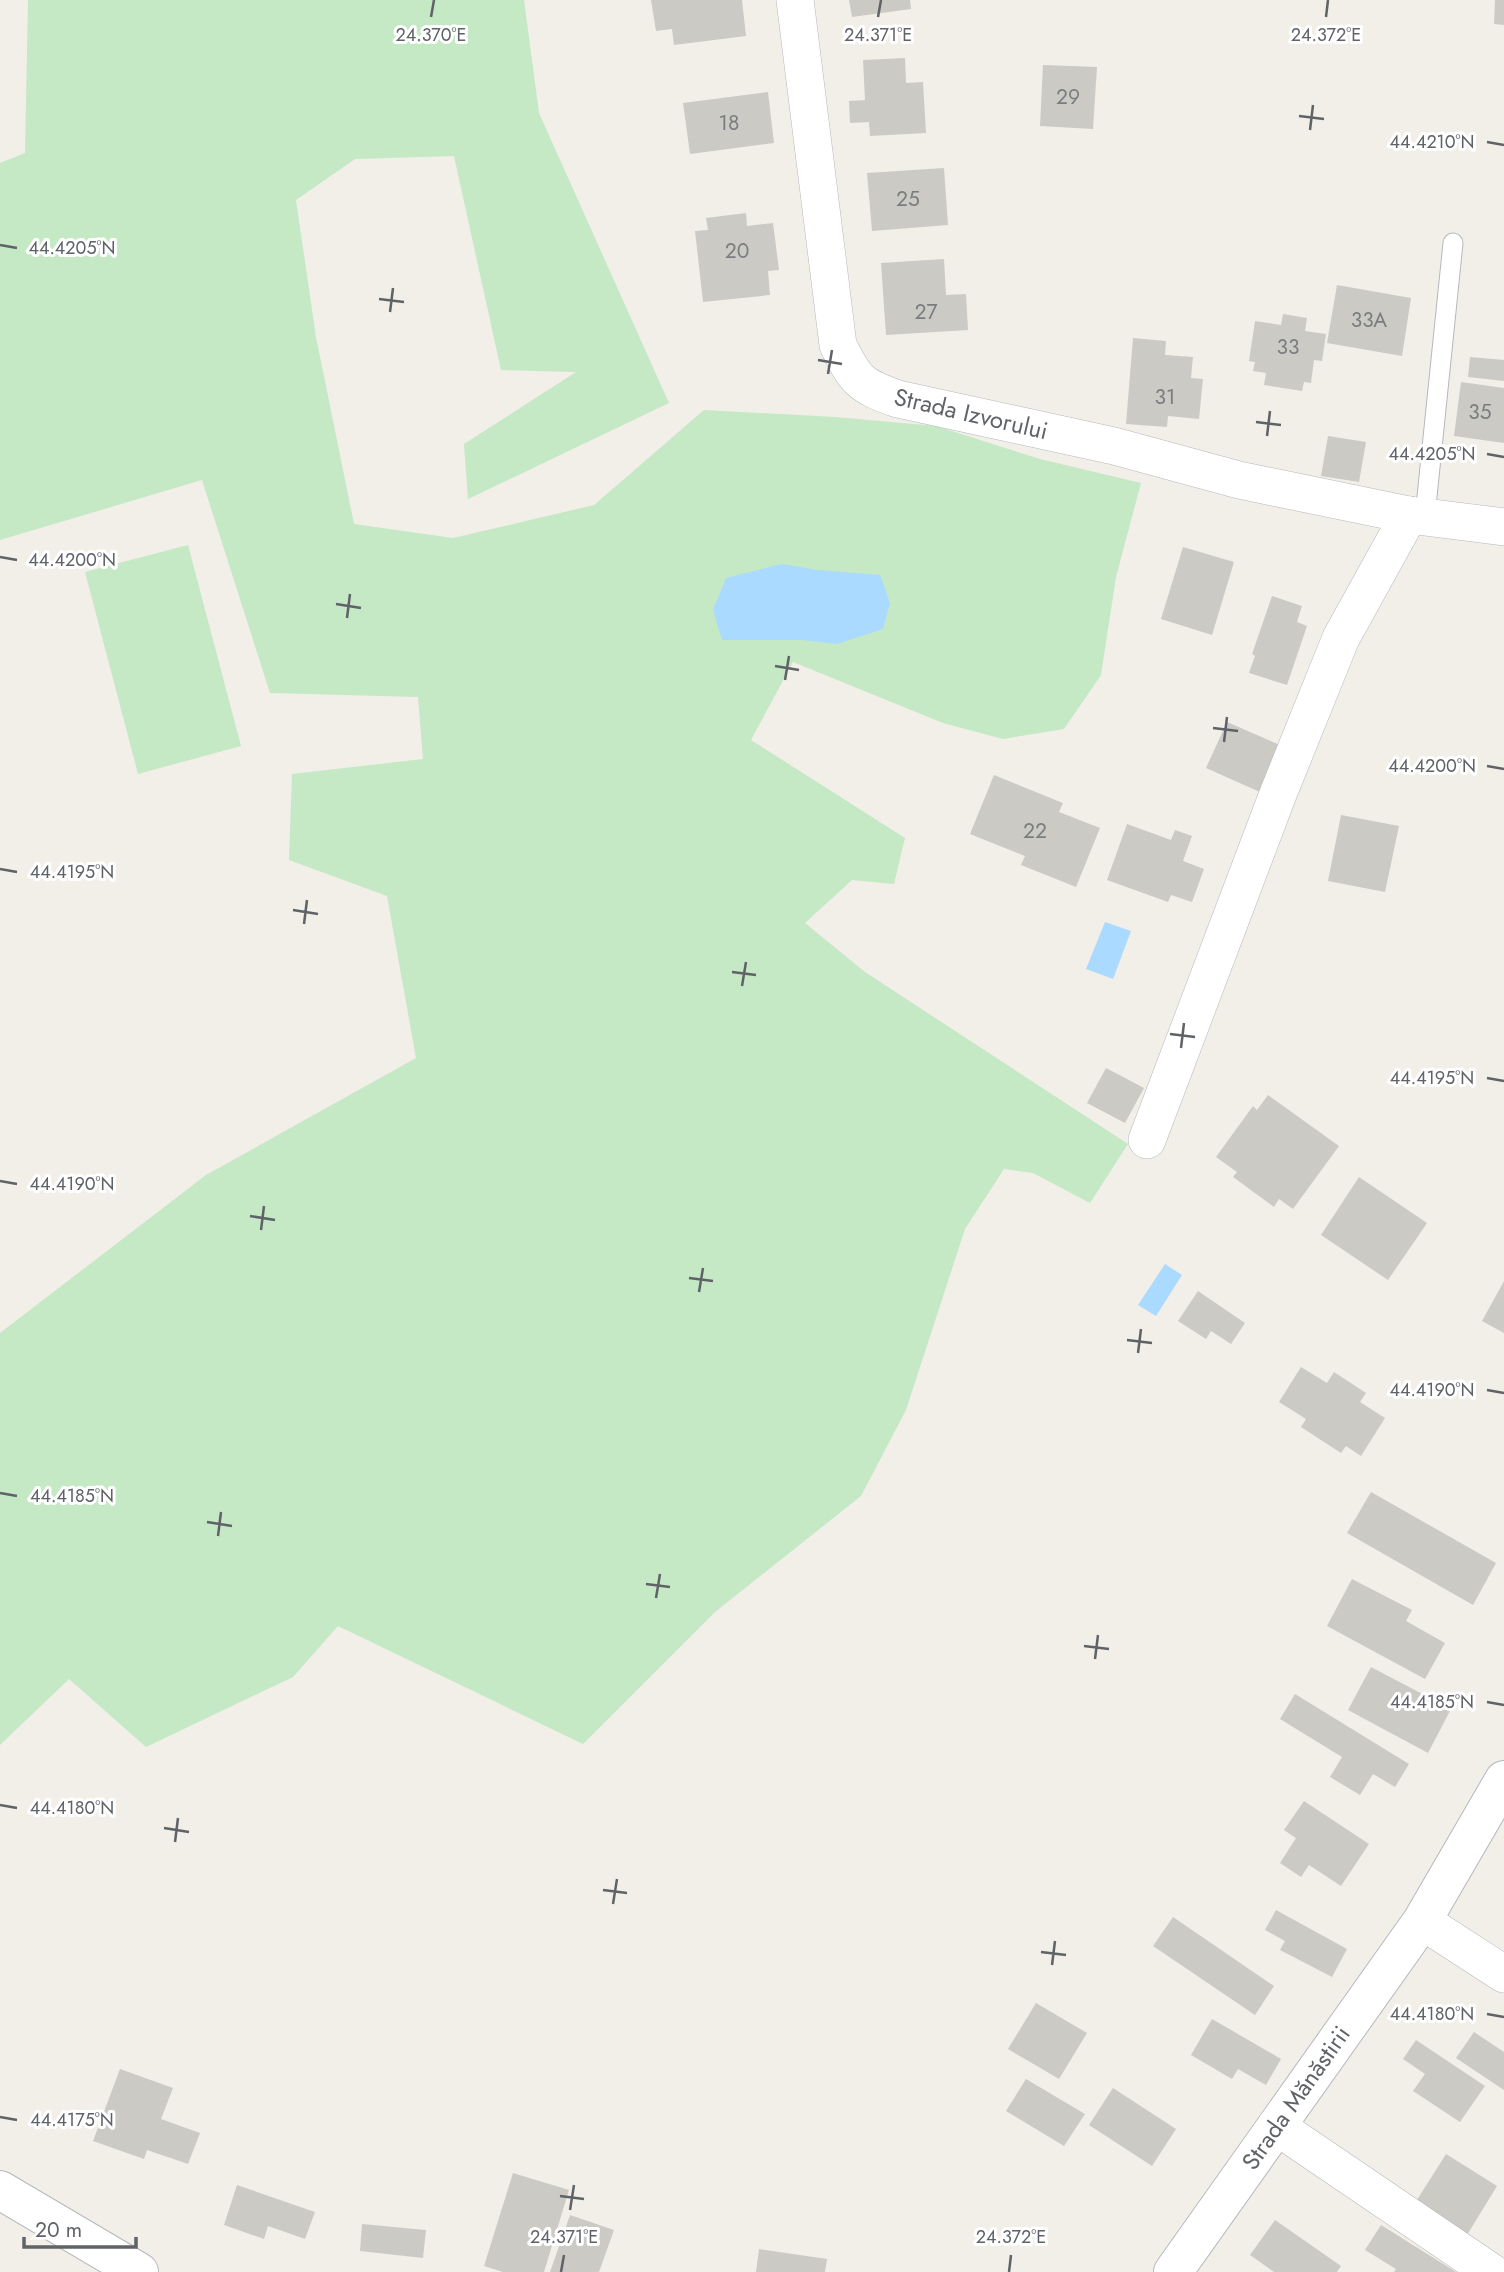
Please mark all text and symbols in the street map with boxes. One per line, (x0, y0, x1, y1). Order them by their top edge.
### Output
text: 24.370°E (396, 22, 466, 48)
text: 24.371°E (844, 22, 912, 48)
text: 24.372°E (1291, 22, 1361, 48)
house number: 29 (1056, 82, 1080, 112)
house number: 18 (719, 108, 739, 138)
text: 44.4210°N (1390, 129, 1474, 155)
house number: 25 (896, 184, 920, 214)
text: 44.4205°N (28, 235, 116, 261)
house number: 20 (725, 236, 749, 266)
house number: 27 (915, 297, 937, 327)
house number: 33A (1351, 305, 1387, 335)
house number: 33 (1277, 332, 1299, 362)
street label: Strada Izvorului (891, 379, 1051, 448)
house number: 31 (1155, 382, 1175, 412)
house number: 35 (1468, 397, 1492, 427)
text: 44.4205°N (1388, 441, 1476, 467)
text: 44.4200°N (28, 547, 116, 573)
text: 44.4200°N (1388, 753, 1476, 779)
house number: 22 (1023, 816, 1047, 846)
text: 44.4195°N (30, 859, 114, 885)
text: 44.4195°N (1390, 1065, 1474, 1091)
text: 44.4190°N (29, 1171, 115, 1197)
text: 44.4190°N (1389, 1377, 1475, 1403)
text: 44.4185°N (30, 1483, 114, 1509)
text: 44.4185°N (1390, 1689, 1474, 1715)
text: 44.4180°N (30, 1795, 114, 1821)
text: 44.4180°N (1390, 2001, 1474, 2027)
street label: Strada Mănăstirii (1233, 2019, 1358, 2177)
text: 44.4175°N (30, 2107, 114, 2133)
scale bar (24, 2206, 136, 2250)
text: 20 m (35, 2215, 82, 2245)
text: 24.371°E (530, 2224, 598, 2250)
text: 24.372°E (976, 2224, 1046, 2250)

